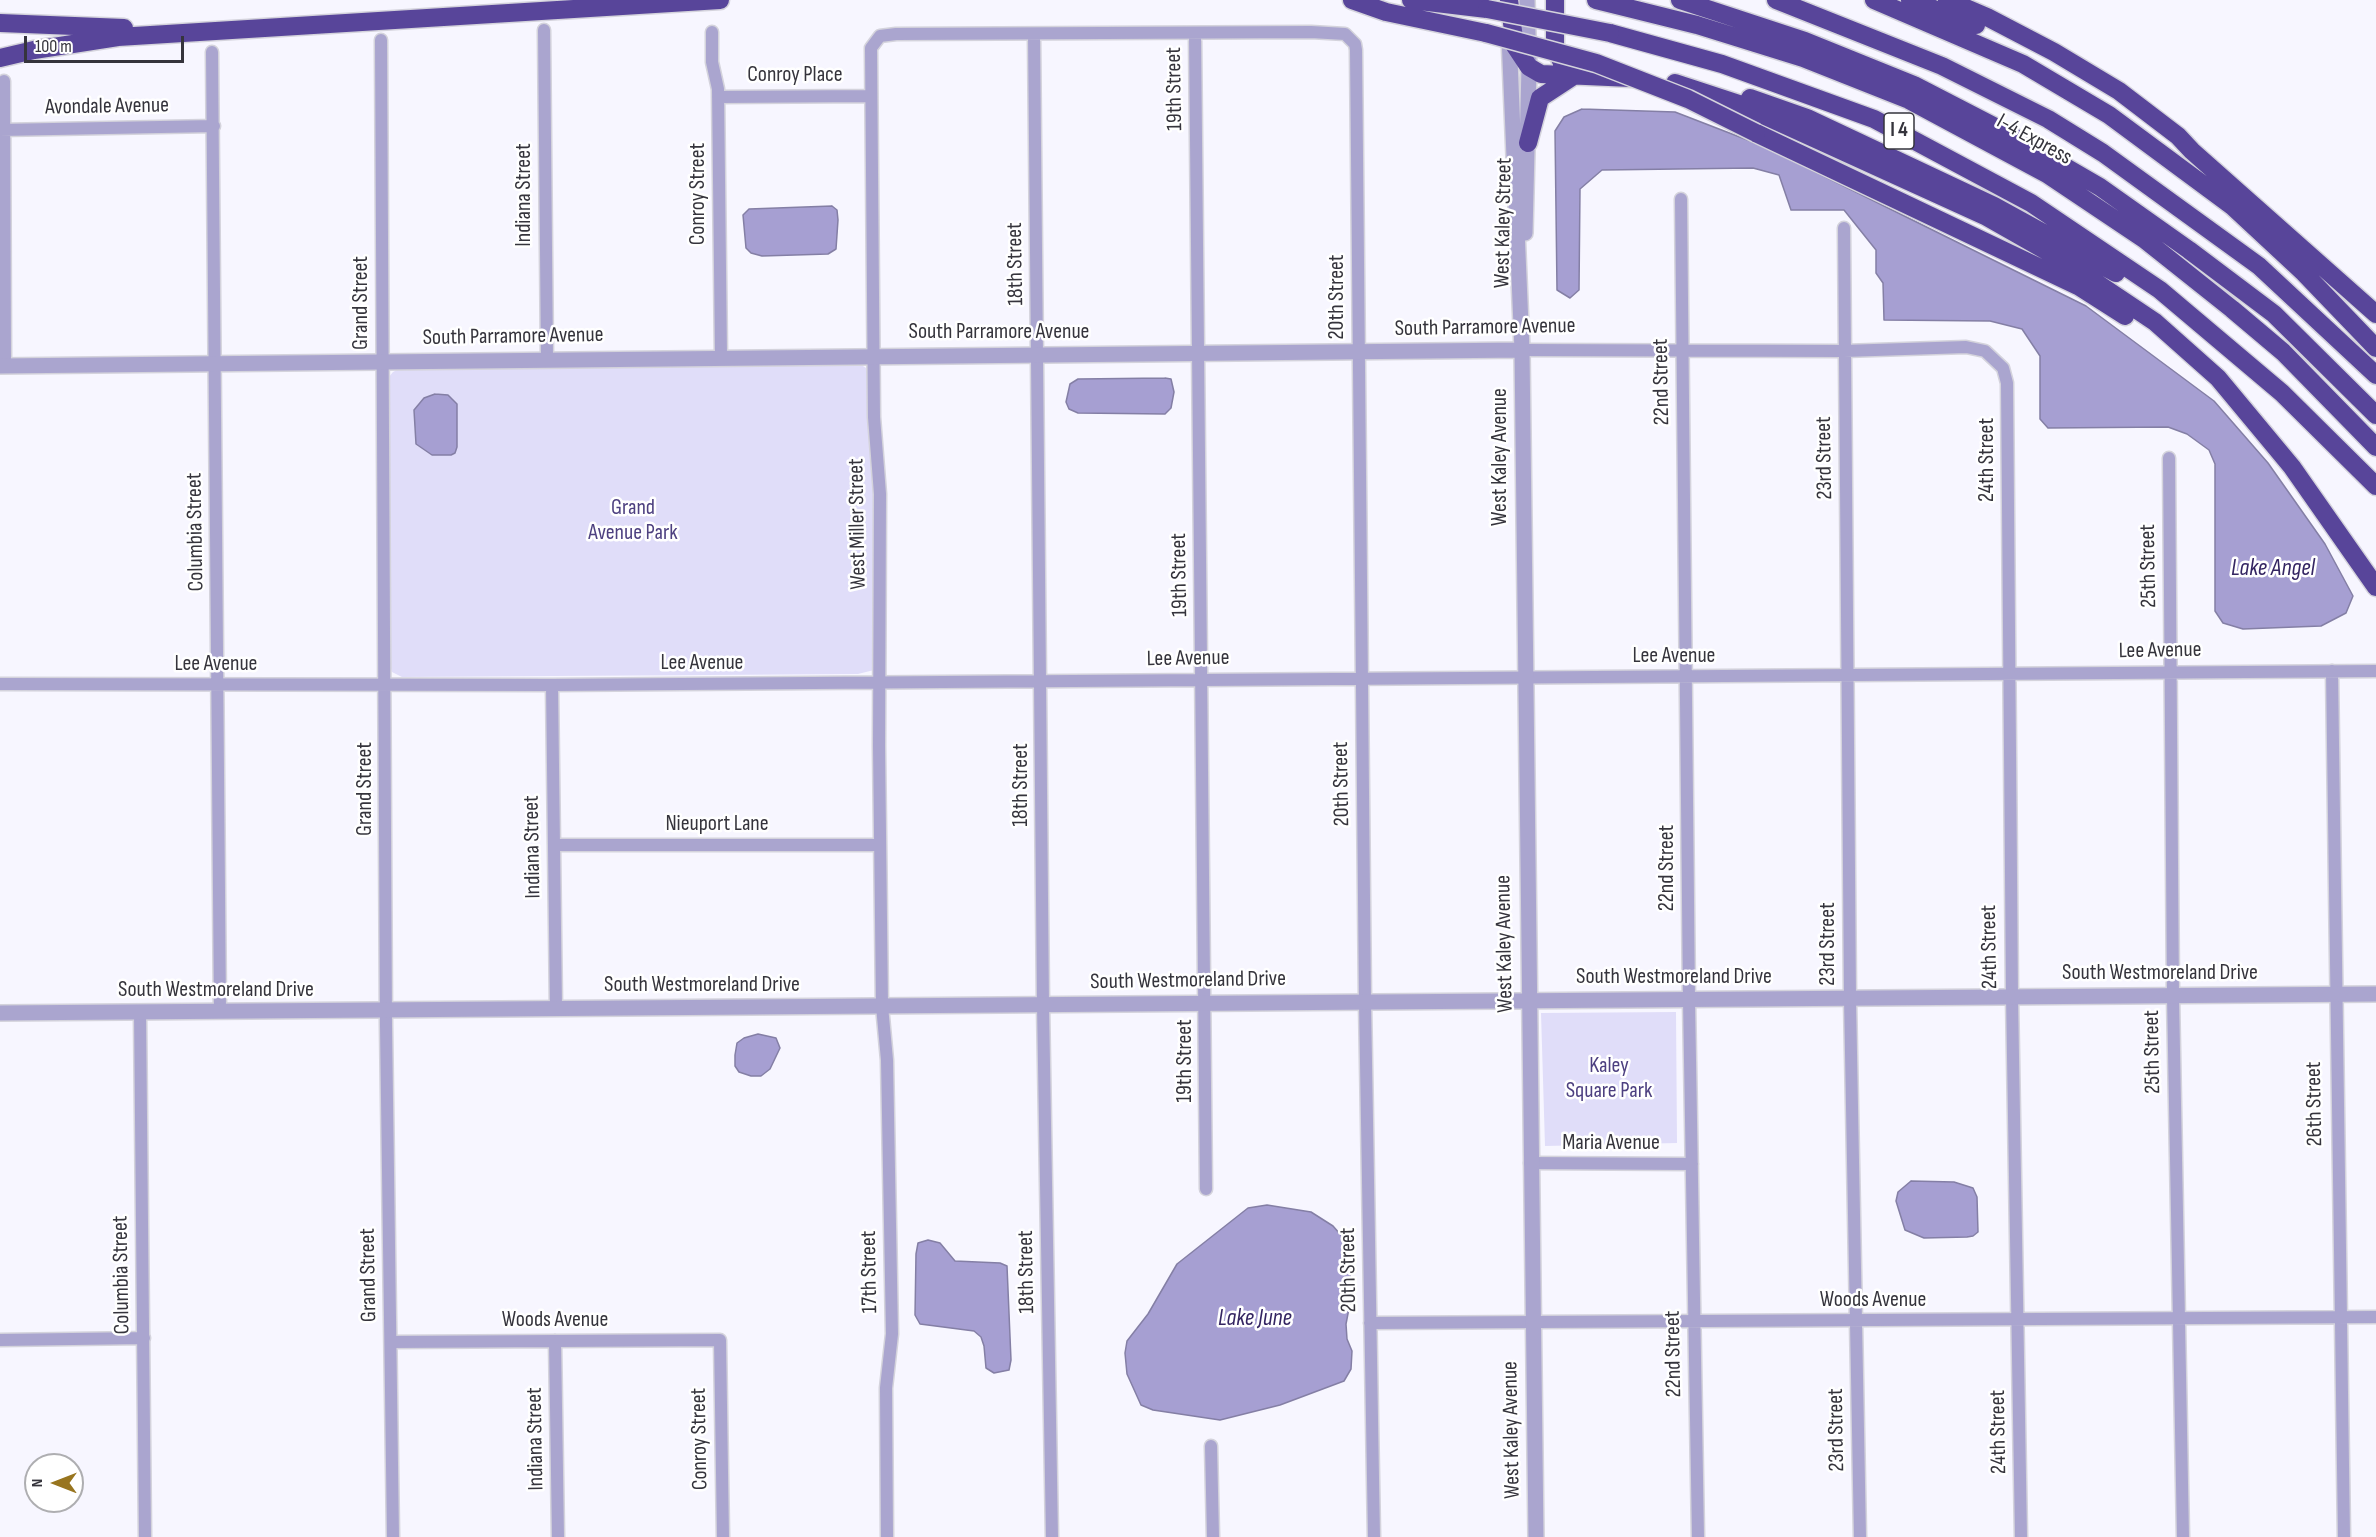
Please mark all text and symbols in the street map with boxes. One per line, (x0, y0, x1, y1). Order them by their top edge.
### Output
scale bar (27, 24, 188, 62)
text: 100 m (35, 36, 72, 57)
street label: 19th Street (1161, 47, 1189, 131)
street label: Conroy Place (747, 62, 843, 88)
street label: Avondale Avenue (45, 93, 169, 121)
street label: I-4 Express (1992, 109, 2076, 171)
road number: I 4 (1884, 113, 1914, 149)
street label: Indiana Street (511, 143, 537, 247)
street label: Conroy Street (685, 143, 711, 245)
street label: West Kaley Street (1490, 158, 1518, 288)
street label: 18th Street (1002, 222, 1030, 306)
street label: 20th Street (1324, 255, 1350, 339)
street label: Grand Street (348, 256, 374, 350)
street label: South Parramore Avenue (1394, 313, 1576, 343)
street label: South Parramore Avenue (909, 319, 1089, 345)
street label: South Parramore Avenue (422, 322, 604, 352)
street label: 22nd Street (1648, 338, 1676, 426)
street label: West Kaley Avenue (1487, 388, 1513, 526)
street label: 23rd Street (1811, 416, 1839, 500)
street label: 24th Street (1974, 418, 2000, 502)
street label: West Miller Street (844, 458, 872, 590)
street label: Columbia Street (182, 472, 210, 592)
park label: Grand Avenue Park (588, 495, 678, 546)
street label: 25th Street (2135, 524, 2163, 608)
street label: 19th Street (1166, 533, 1194, 617)
water label: Lake Angel (2231, 555, 2315, 583)
street label: Lee Avenue (2118, 637, 2202, 665)
street label: Lee Avenue (1633, 643, 1715, 669)
street label: Lee Avenue (1146, 645, 1230, 673)
street label: Lee Avenue (661, 650, 743, 676)
street label: Lee Avenue (175, 651, 257, 677)
street label: 20th Street (1328, 741, 1356, 827)
street label: Grand Street (352, 742, 378, 836)
street label: 18th Street (1008, 743, 1034, 827)
street label: Indiana Street (519, 795, 547, 899)
street label: Nieuport Lane (665, 811, 769, 837)
street label: 22nd Street (1654, 825, 1680, 911)
street label: West Kaley Avenue (1491, 875, 1519, 1013)
street label: 23rd Street (1815, 902, 1841, 986)
street label: 24th Street (1976, 905, 2004, 989)
street label: South Westmoreland Drive (2062, 960, 2258, 986)
street label: South Westmoreland Drive (1576, 964, 1772, 990)
street label: South Westmoreland Drive (1090, 966, 1286, 996)
street label: South Westmoreland Drive (604, 972, 800, 998)
street label: South Westmoreland Drive (118, 977, 314, 1003)
street label: 25th Street (2139, 1010, 2167, 1094)
street label: 19th Street (1172, 1019, 1198, 1103)
park label: Kaley Square Park (1566, 1053, 1652, 1104)
street label: 26th Street (2301, 1061, 2329, 1147)
street label: Maria Avenue (1562, 1130, 1660, 1156)
street label: Columbia Street (108, 1215, 136, 1335)
street label: 20th Street (1335, 1227, 1363, 1313)
street label: Grand Street (355, 1228, 383, 1322)
street label: 17th Street (856, 1230, 884, 1314)
street label: 18th Street (1013, 1230, 1041, 1314)
street label: Woods Avenue (1820, 1287, 1926, 1313)
water label: Lake June (1218, 1305, 1292, 1333)
street label: Woods Avenue (502, 1307, 608, 1333)
street label: 22nd Street (1660, 1310, 1688, 1398)
street label: West Kaley Avenue (1498, 1361, 1526, 1499)
street label: Indiana Street (522, 1387, 550, 1491)
street label: Conroy Street (686, 1388, 714, 1490)
street label: 23rd Street (1823, 1388, 1851, 1472)
street label: 24th Street (1985, 1390, 2013, 1474)
north arrow (24, 1453, 84, 1513)
text: N (28, 1479, 47, 1487)

